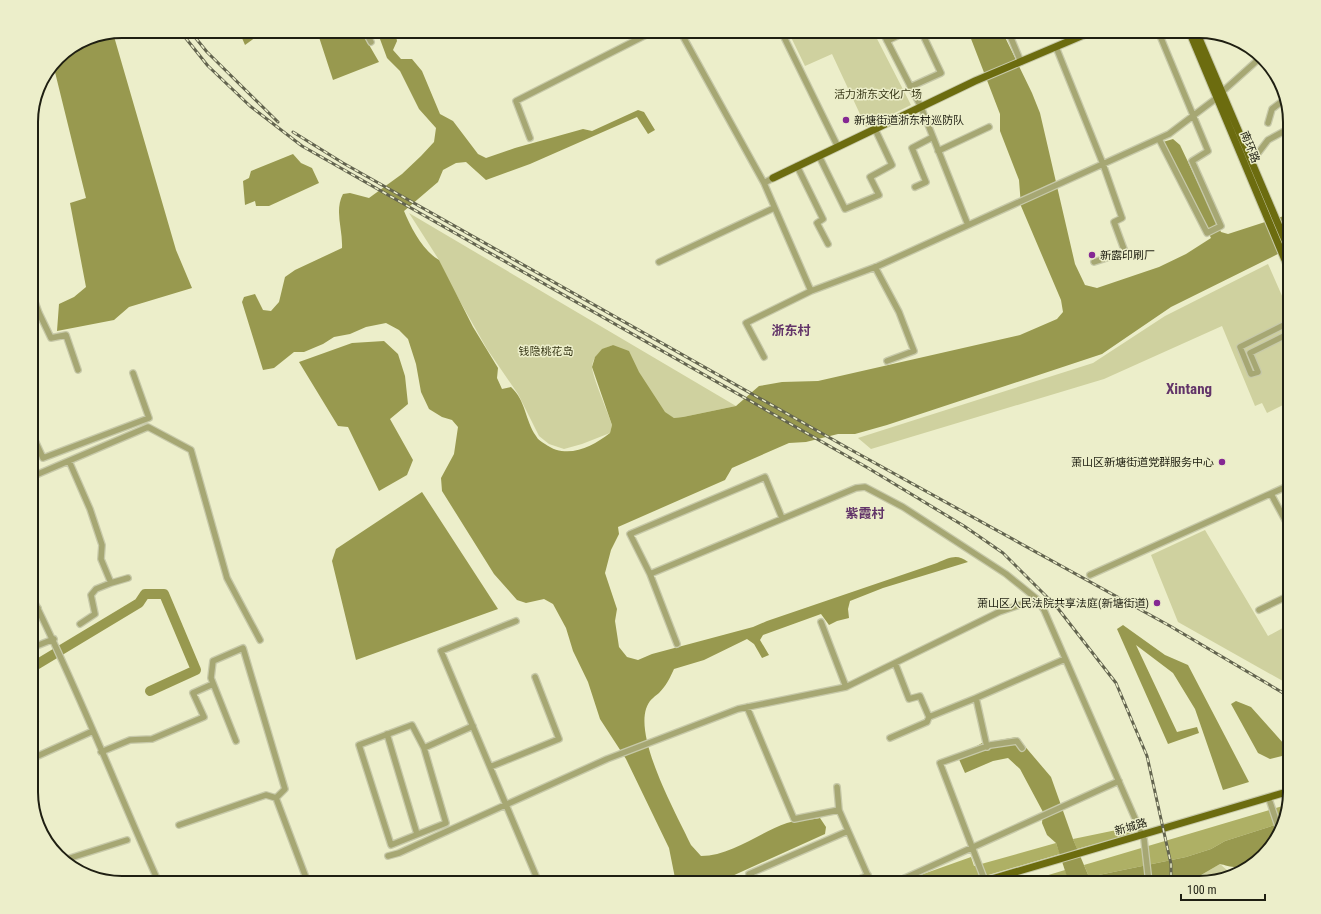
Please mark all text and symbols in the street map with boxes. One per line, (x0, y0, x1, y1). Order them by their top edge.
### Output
park label: 活力浙东文化广场 (834, 88, 922, 101)
place label: 新塘街道浙东村巡防队 (854, 114, 964, 127)
marker: 新塘街道浙东村巡防队 (841, 115, 851, 125)
street label: 南环路 (1238, 129, 1262, 165)
place label: 新露印刷厂 (1100, 249, 1155, 262)
marker: 新露印刷厂 (1087, 250, 1097, 260)
district label: 浙东村 (771, 323, 811, 338)
park label: 钱隐桃花岛 (519, 345, 574, 358)
district label: Xintang (1166, 380, 1212, 398)
place label: 萧山区新塘街道党群服务中心 (1071, 456, 1214, 469)
marker: 萧山区新塘街道党群服务中心 (1217, 457, 1227, 467)
district label: 紫霞村 (845, 506, 885, 521)
place label: 萧山区人民法院共享法庭(新塘街道) (977, 597, 1149, 610)
marker: 萧山区人民法院共享法庭(新塘街道) (1152, 598, 1162, 608)
street label: 新城路 (1113, 816, 1149, 838)
scale bar (1181, 876, 1265, 902)
text: 100 m (1187, 883, 1217, 897)

